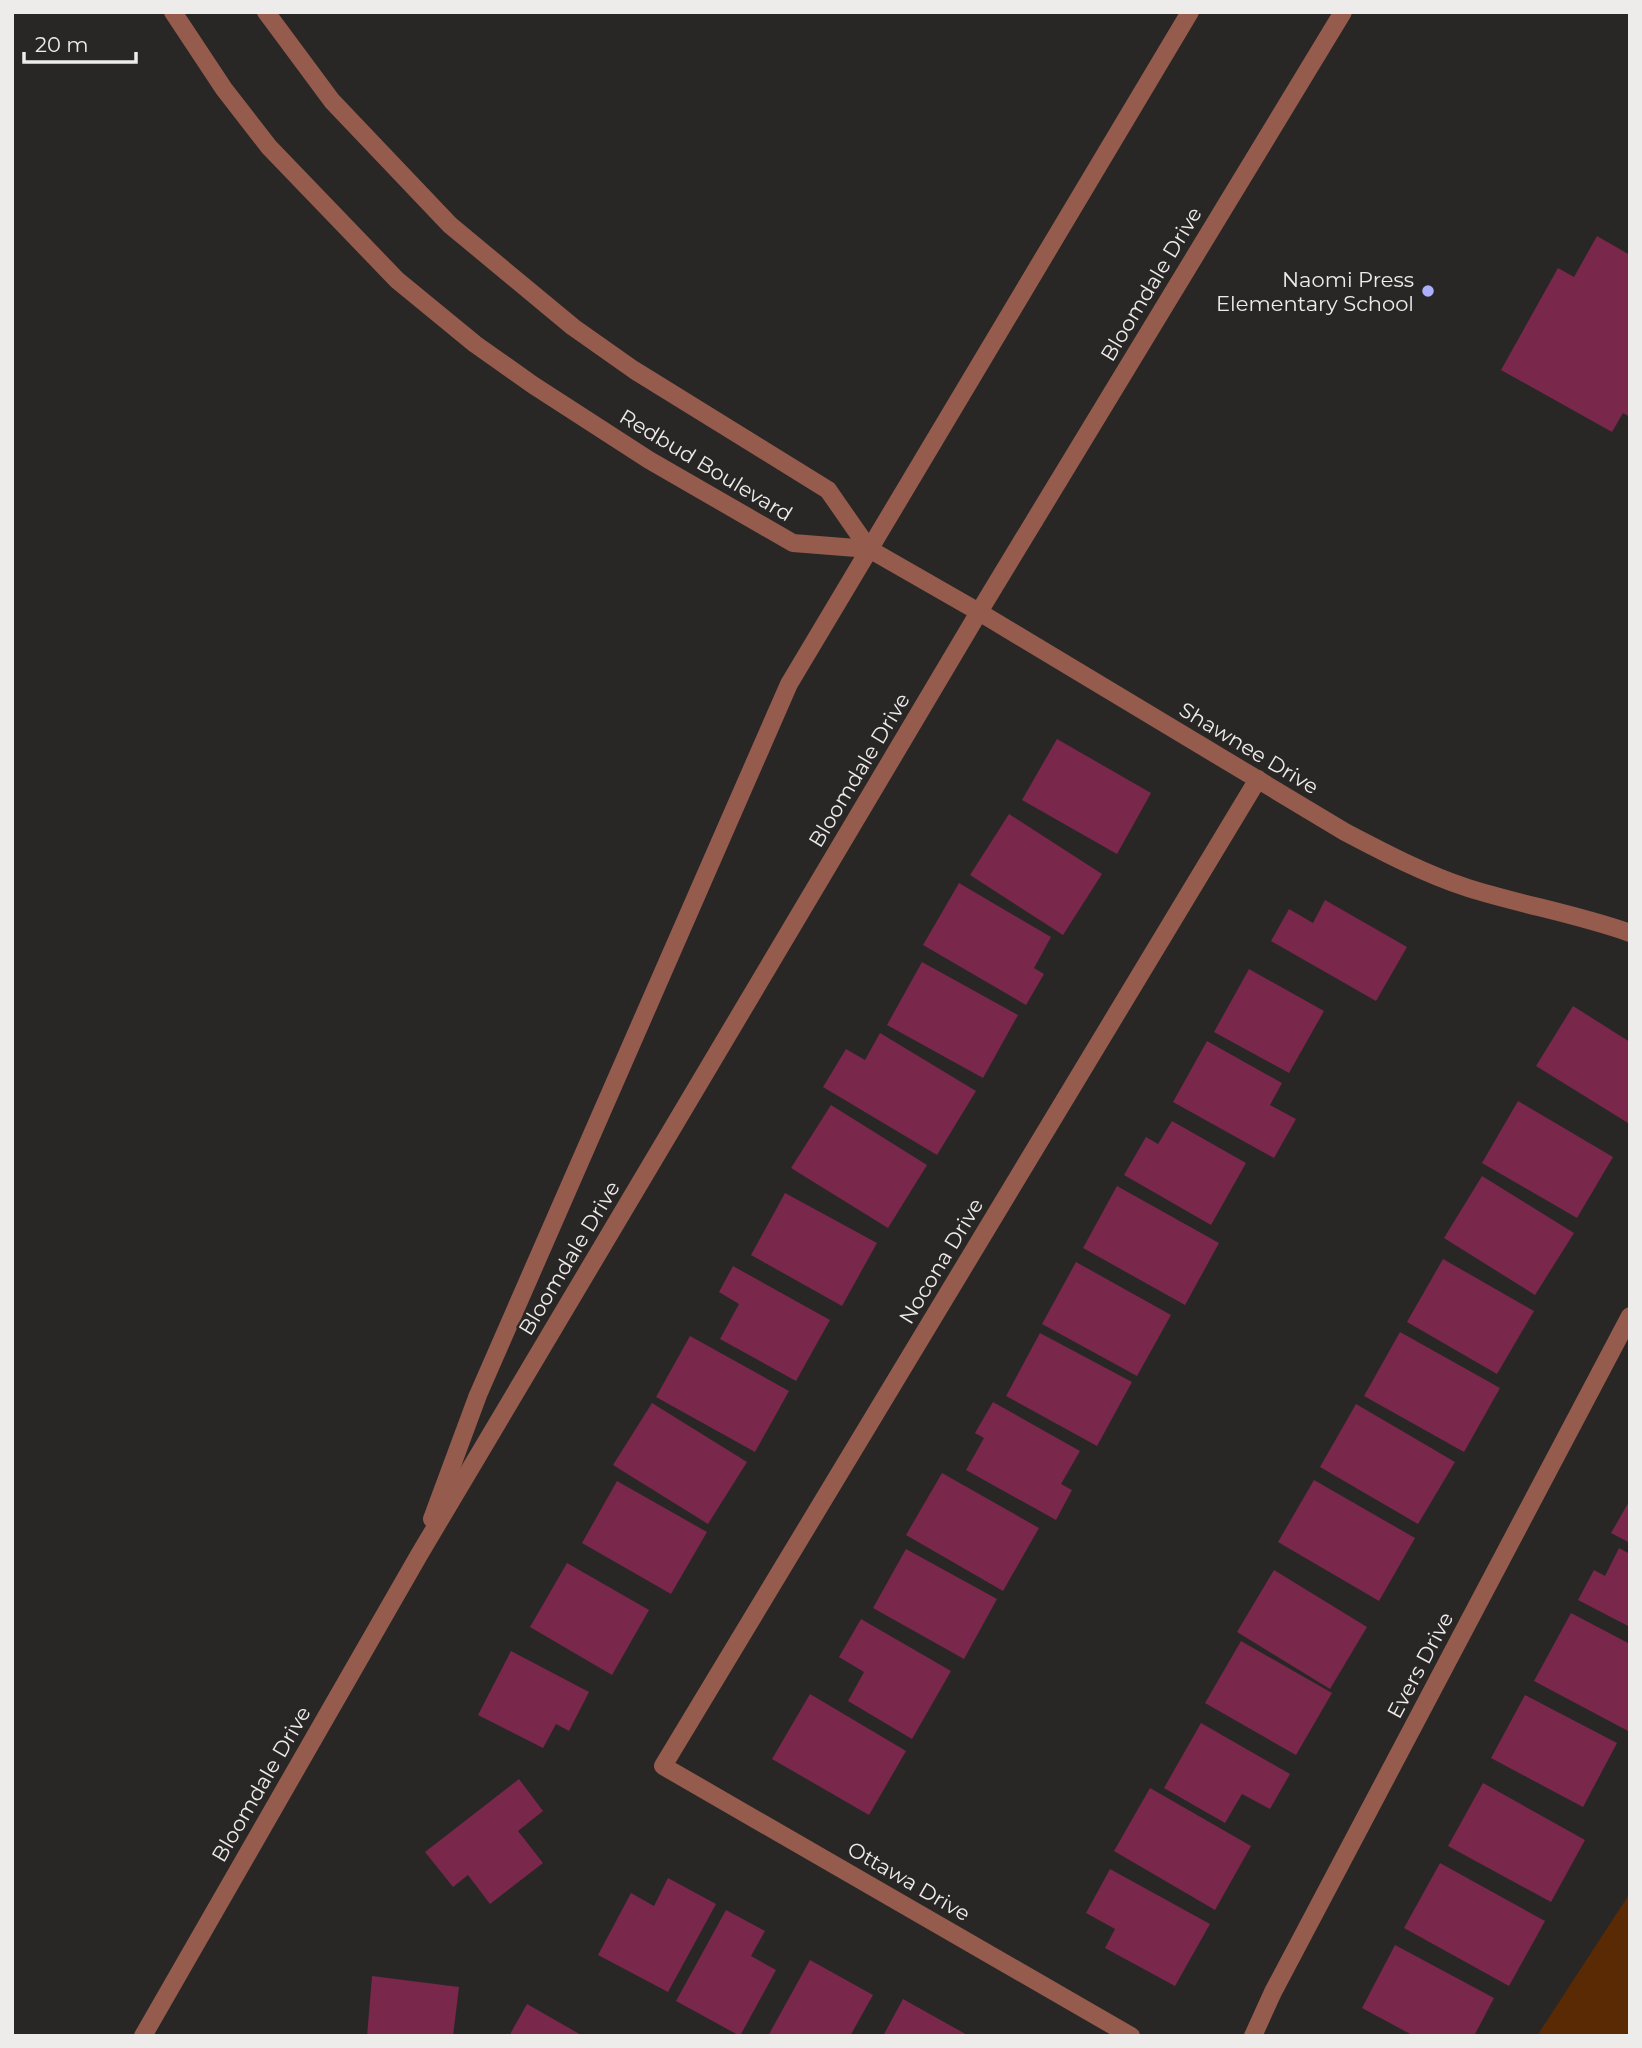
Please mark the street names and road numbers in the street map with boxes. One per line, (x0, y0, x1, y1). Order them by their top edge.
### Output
street label: Bloomdale Drive (1095, 202, 1207, 366)
street label: Redbud Boulevard (615, 404, 797, 526)
street label: Bloomdale Drive (803, 688, 915, 852)
street label: Shawnee Drive (1175, 697, 1323, 799)
street label: Bloomdale Drive (513, 1176, 625, 1340)
street label: Nocona Drive (894, 1194, 988, 1328)
street label: Evers Drive (1382, 1608, 1458, 1722)
street label: Bloomdale Drive (206, 1702, 316, 1866)
street label: Ottawa Drive (843, 1836, 975, 1926)

